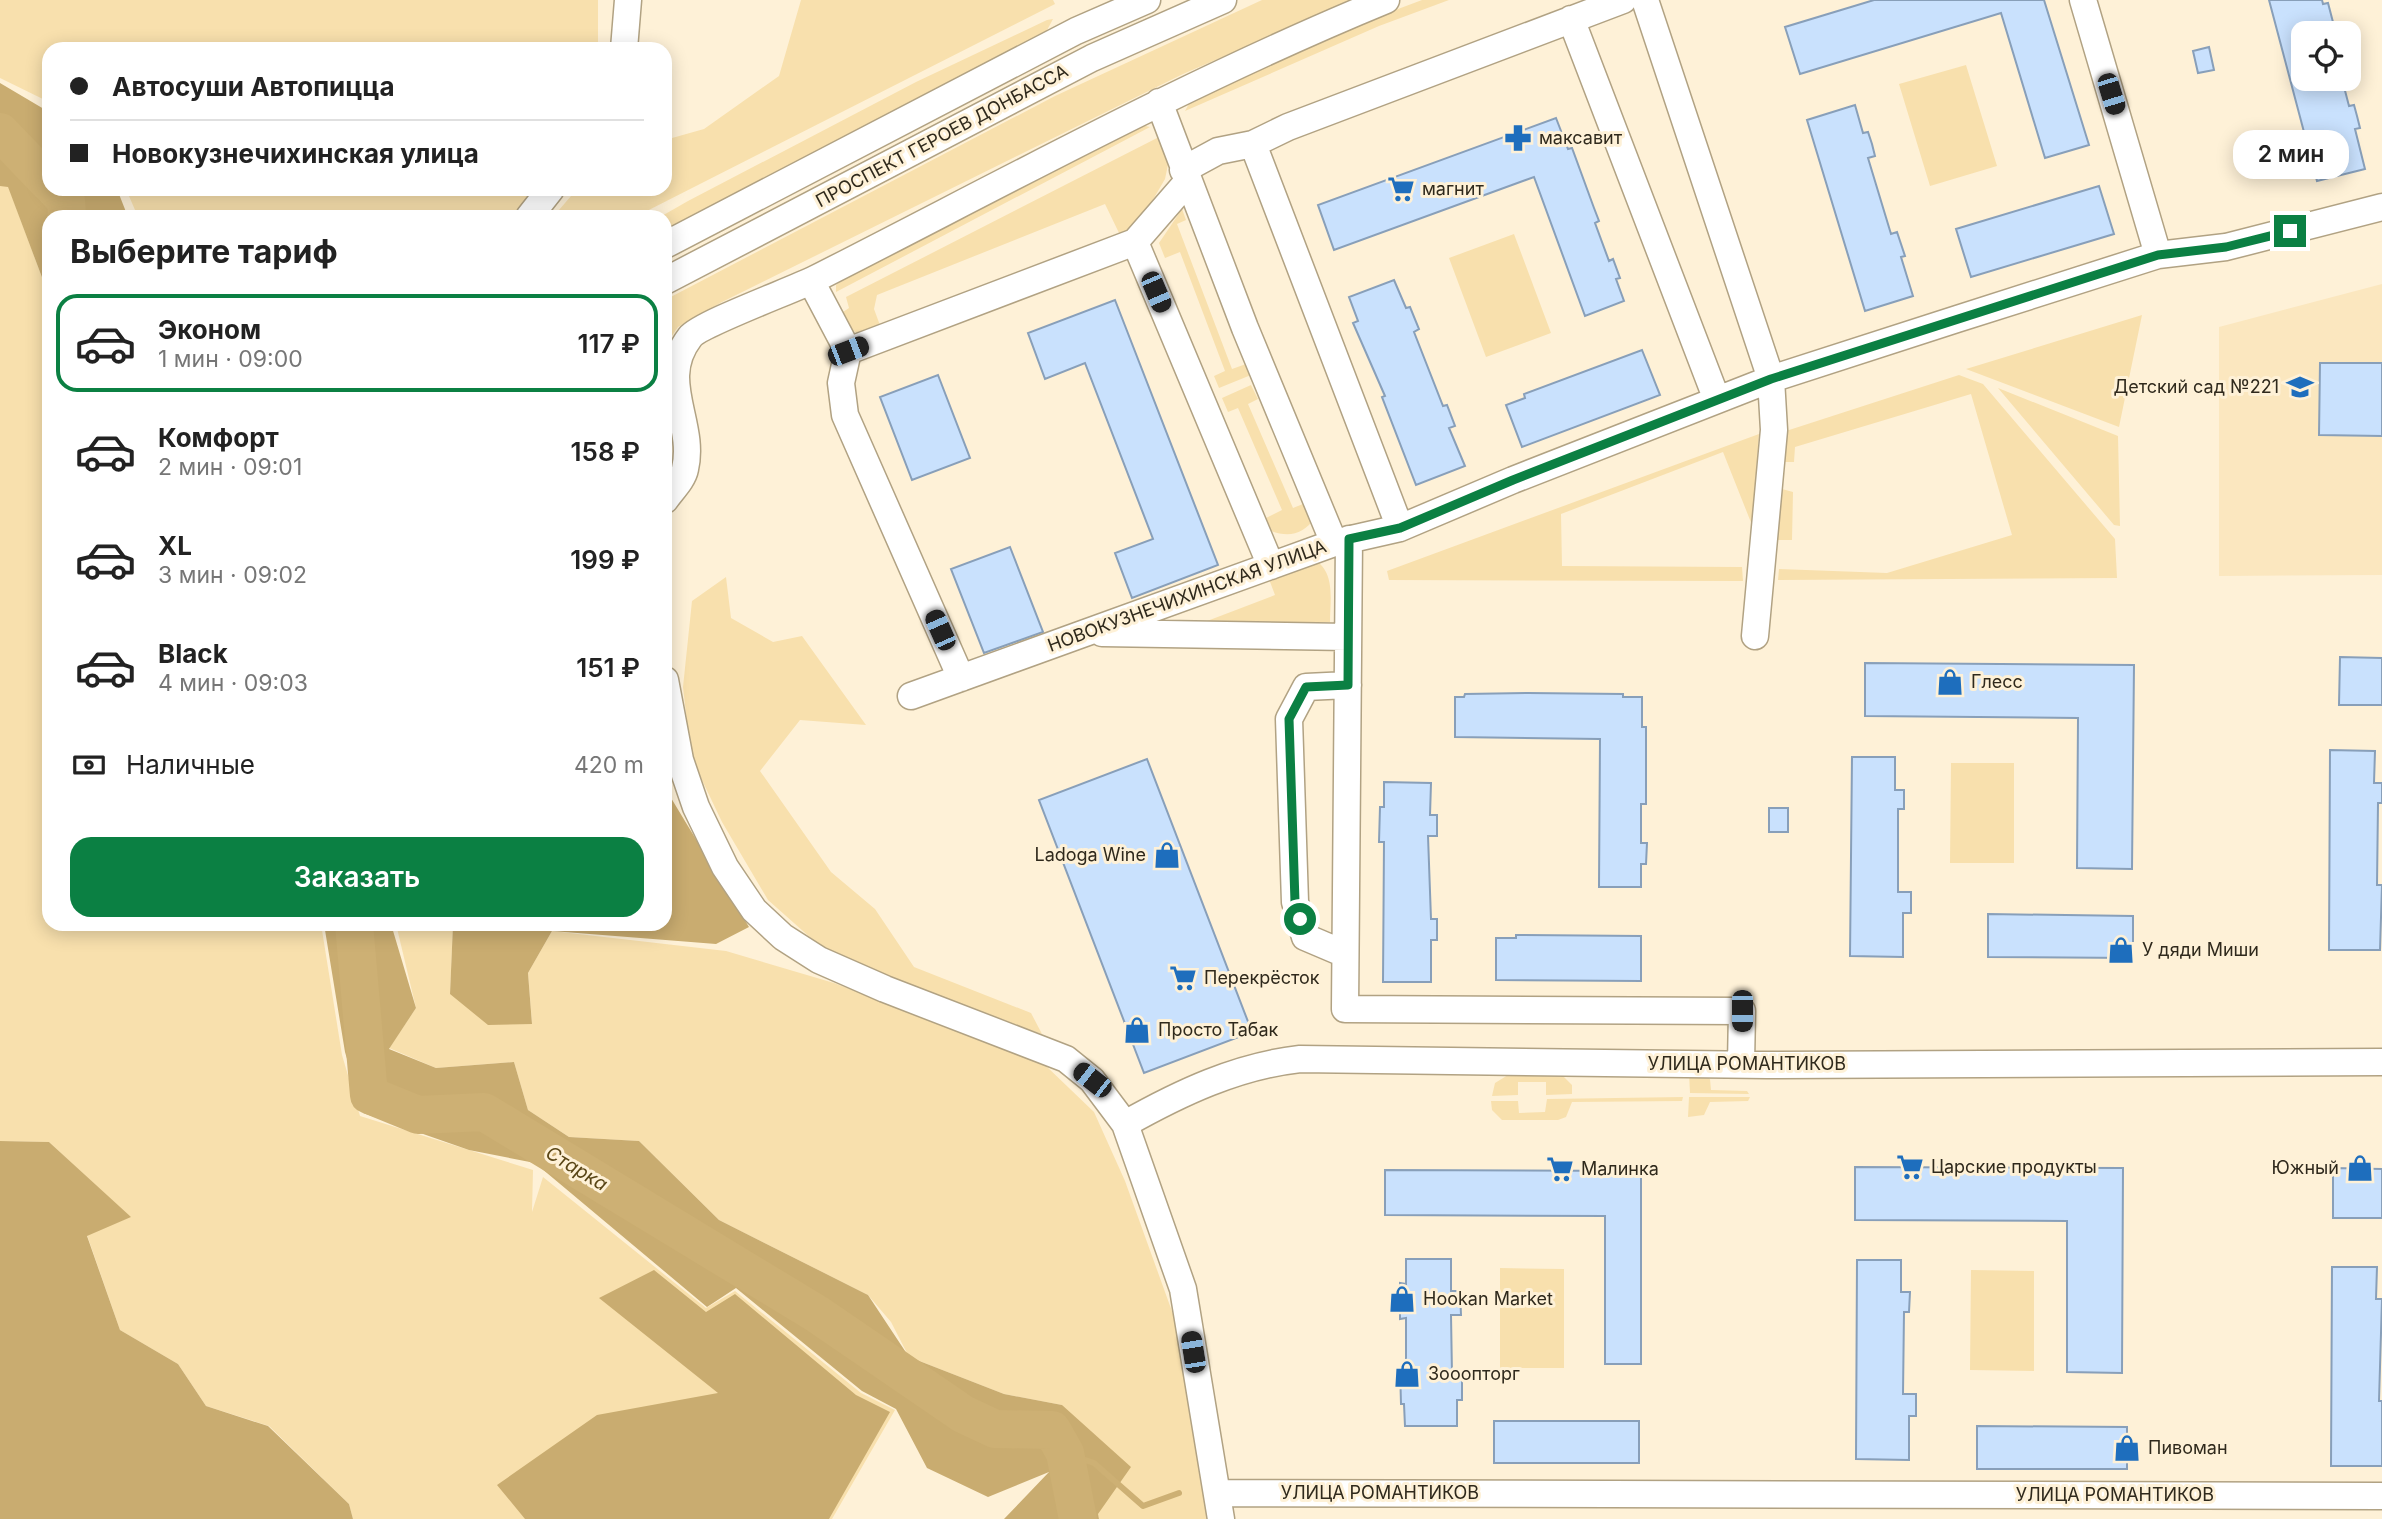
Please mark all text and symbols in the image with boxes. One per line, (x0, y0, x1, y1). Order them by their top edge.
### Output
map controls (2291, 21, 2361, 91)
button: locate (2291, 21, 2361, 91)
street label: ПРОСПЕКТ ГЕРОЕВ ДОНБАССА (812, 60, 1071, 211)
text: Автосуши Автопицца (112, 71, 394, 102)
car (2095, 71, 2128, 117)
pharmacy icon: максавит (1503, 123, 1533, 153)
place label: максавит (1539, 127, 1623, 148)
callout: 2 мин (2232, 130, 2348, 178)
text: Новокузнечихинская улица (112, 138, 479, 169)
text: 2 мин (2258, 140, 2324, 168)
supermarket icon: магнит (1386, 174, 1416, 204)
place label: магнит (1422, 178, 1484, 199)
route end (2274, 215, 2306, 247)
text: Выберите тариф (70, 232, 338, 271)
car (1139, 269, 1174, 315)
icon: car (74, 312, 137, 375)
text: Эконом (158, 314, 261, 345)
text: 117 ₽ (578, 328, 640, 359)
car (825, 334, 872, 368)
text: 1 мин · 09:00 (158, 345, 303, 373)
school or university icon: Детский сад №221 (2285, 372, 2315, 402)
place label: Детский сад №221 (2113, 376, 2279, 397)
icon: car (74, 420, 137, 483)
text: Комфорт (158, 422, 279, 453)
text: 158 ₽ (571, 436, 640, 467)
text: 2 мин · 09:01 (158, 453, 302, 481)
icon: car (74, 528, 137, 591)
text: XL (158, 530, 192, 561)
street label: НОВОКУЗНЕЧИХИНСКАЯ УЛИЦА (1045, 535, 1329, 656)
text: 199 ₽ (570, 544, 640, 575)
text: 3 мин · 09:02 (158, 561, 307, 589)
car (922, 607, 959, 653)
icon: car (74, 636, 137, 699)
text: Black (158, 638, 228, 669)
text: 151 ₽ (576, 652, 640, 683)
shop icon: Глесс (1935, 667, 1965, 697)
text: 4 мин · 09:03 (158, 669, 308, 697)
place label: Глесс (1971, 671, 2023, 692)
icon: cash (70, 746, 108, 784)
text: Наличные (126, 749, 255, 780)
text: 420 m (574, 751, 644, 779)
button: Заказать (70, 837, 644, 917)
shop icon: Ladoga Wine (1152, 840, 1182, 870)
place label: Ladoga Wine (1034, 844, 1146, 865)
route start (1284, 903, 1316, 935)
shop icon: У дяди Миши (2106, 935, 2136, 965)
place label: У дяди Миши (2142, 939, 2259, 960)
supermarket icon: Перекрёсток (1168, 963, 1198, 993)
place label: Перекрёсток (1204, 967, 1320, 988)
car (1732, 990, 1753, 1032)
shop icon: Просто Табак (1122, 1015, 1152, 1045)
place label: Просто Табак (1158, 1019, 1279, 1040)
street label: УЛИЦА РОМАНТИКОВ (1648, 1053, 1846, 1074)
car (1069, 1059, 1116, 1101)
water label: Старка (542, 1141, 612, 1196)
supermarket icon: Царские продукты (1895, 1152, 1925, 1182)
shop icon: Южный (2345, 1153, 2375, 1183)
supermarket icon: Малинка (1545, 1154, 1575, 1184)
place label: Царские продукты (1931, 1156, 2097, 1177)
place label: Южный (2272, 1157, 2339, 1178)
place label: Малинка (1581, 1158, 1659, 1179)
shop icon: Hookan Market (1387, 1284, 1417, 1314)
place label: Hookan Market (1423, 1288, 1553, 1309)
car (1180, 1330, 1207, 1374)
shop icon: Зооопторг (1392, 1359, 1422, 1389)
place label: Зооопторг (1428, 1363, 1520, 1384)
shop icon: Пивоман (2112, 1433, 2142, 1463)
place label: Пивоман (2148, 1437, 2228, 1458)
street label: УЛИЦА РОМАНТИКОВ (1281, 1482, 1479, 1503)
street label: УЛИЦА РОМАНТИКОВ (2016, 1484, 2214, 1505)

